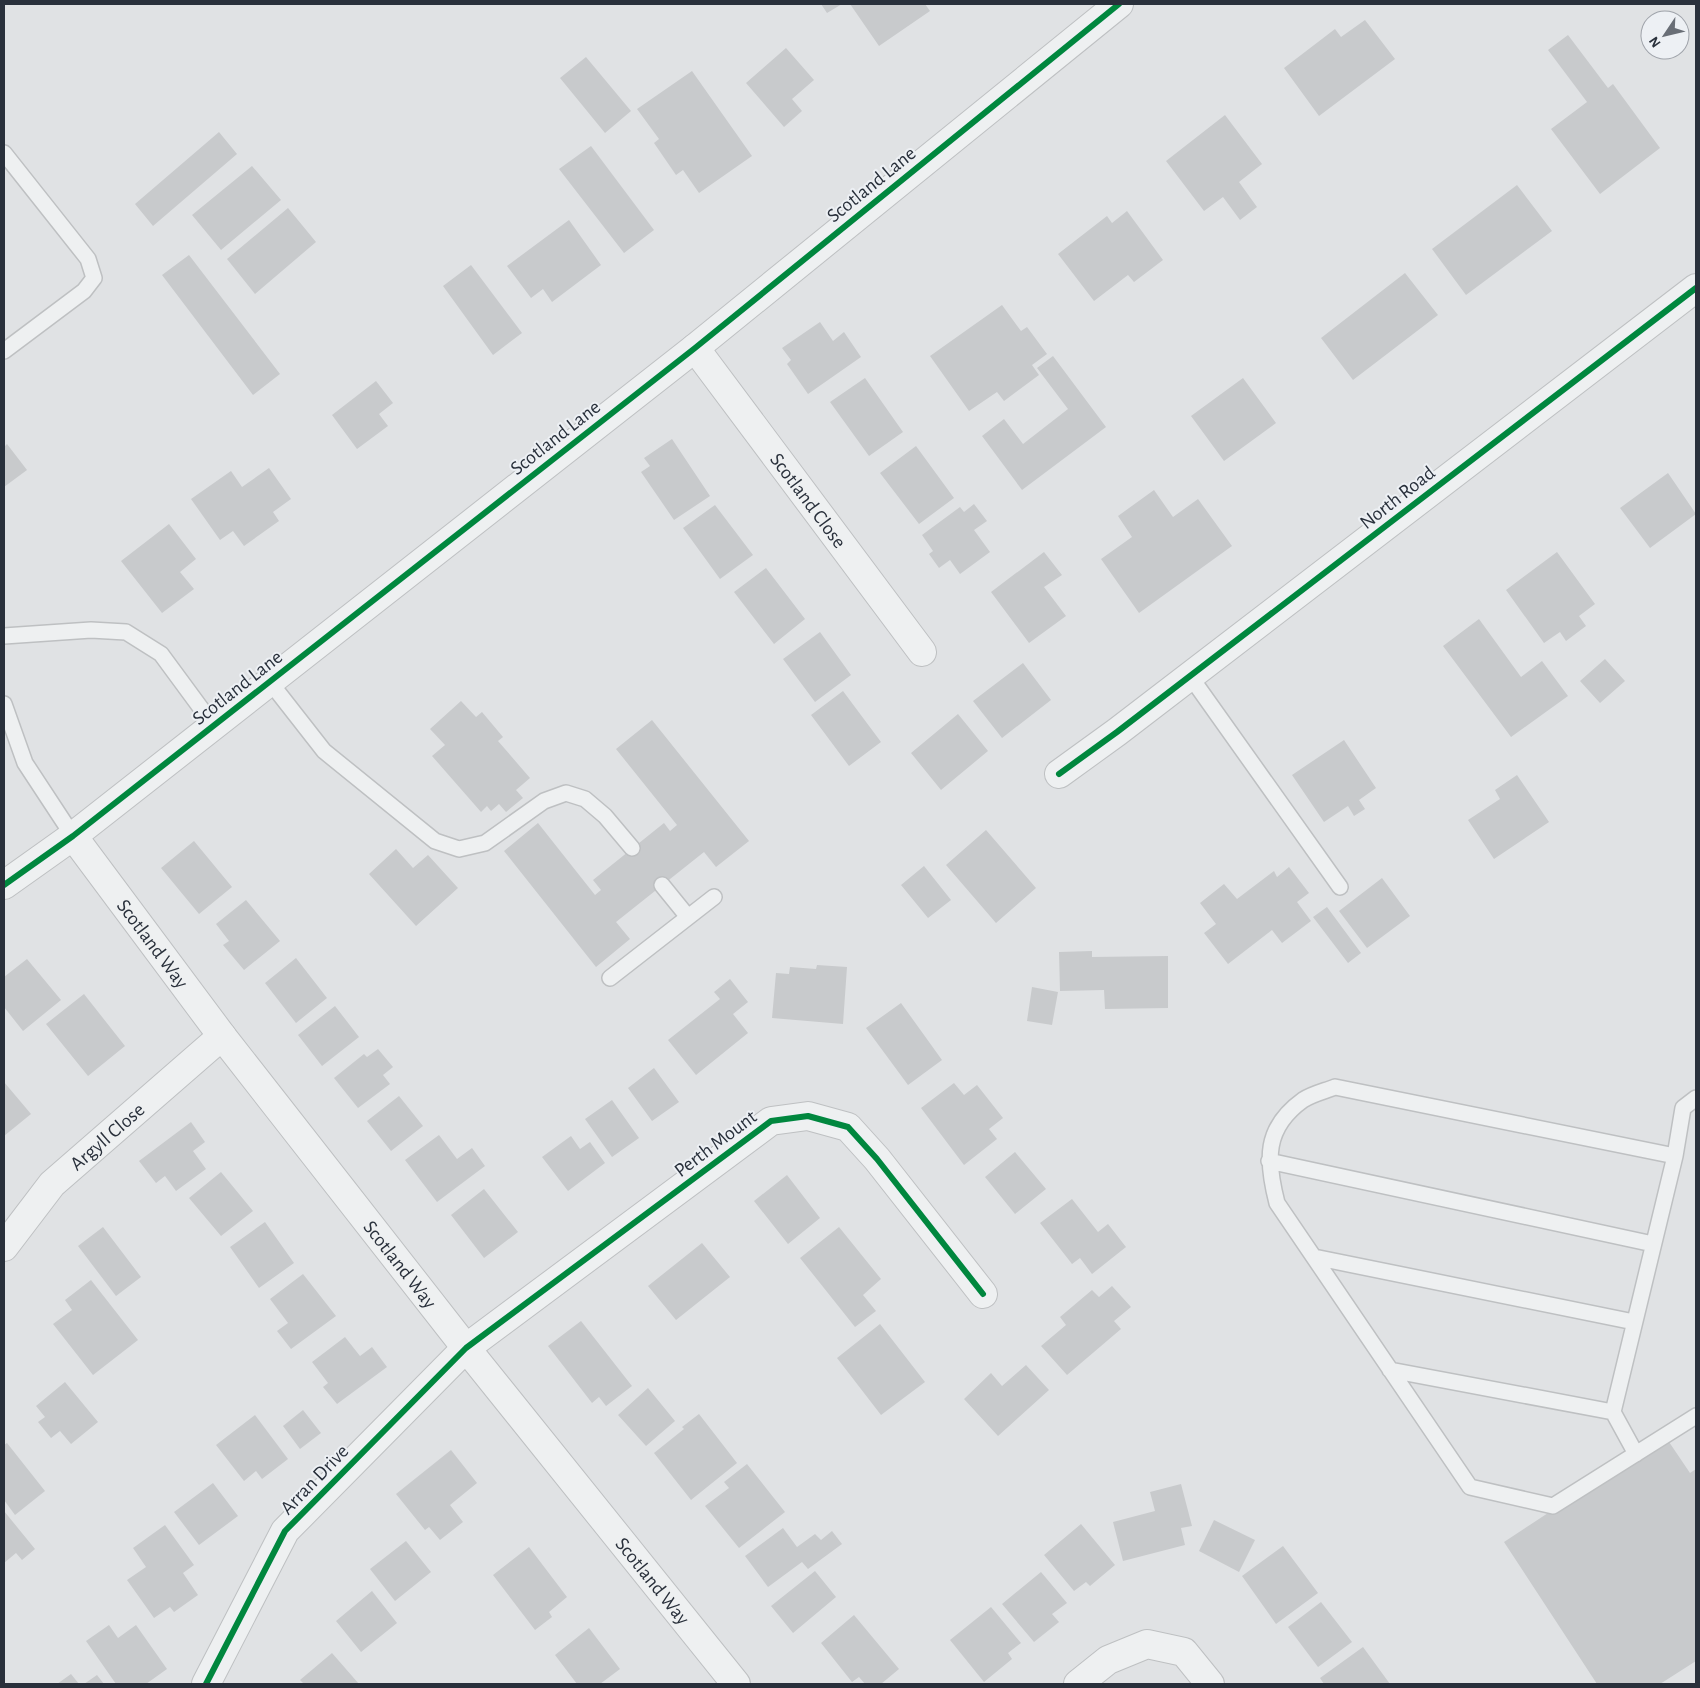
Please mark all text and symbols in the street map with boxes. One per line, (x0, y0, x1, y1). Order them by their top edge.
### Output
north arrow (1640, 10, 1690, 60)
text: N (1647, 34, 1664, 50)
street label: Scotland Lane (823, 143, 920, 226)
street label: Scotland Lane (507, 397, 604, 479)
street label: Scotland Close (766, 450, 850, 552)
street label: North Road (1356, 462, 1439, 533)
street label: Scotland Lane (189, 647, 286, 729)
street label: Scotland Way (113, 896, 192, 993)
street label: Argyll Close (67, 1099, 149, 1174)
street label: Perth Mount (671, 1106, 761, 1181)
street label: Scotland Way (359, 1217, 440, 1313)
street label: Arran Drive (277, 1441, 353, 1518)
street label: Scotland Way (611, 1534, 693, 1629)

